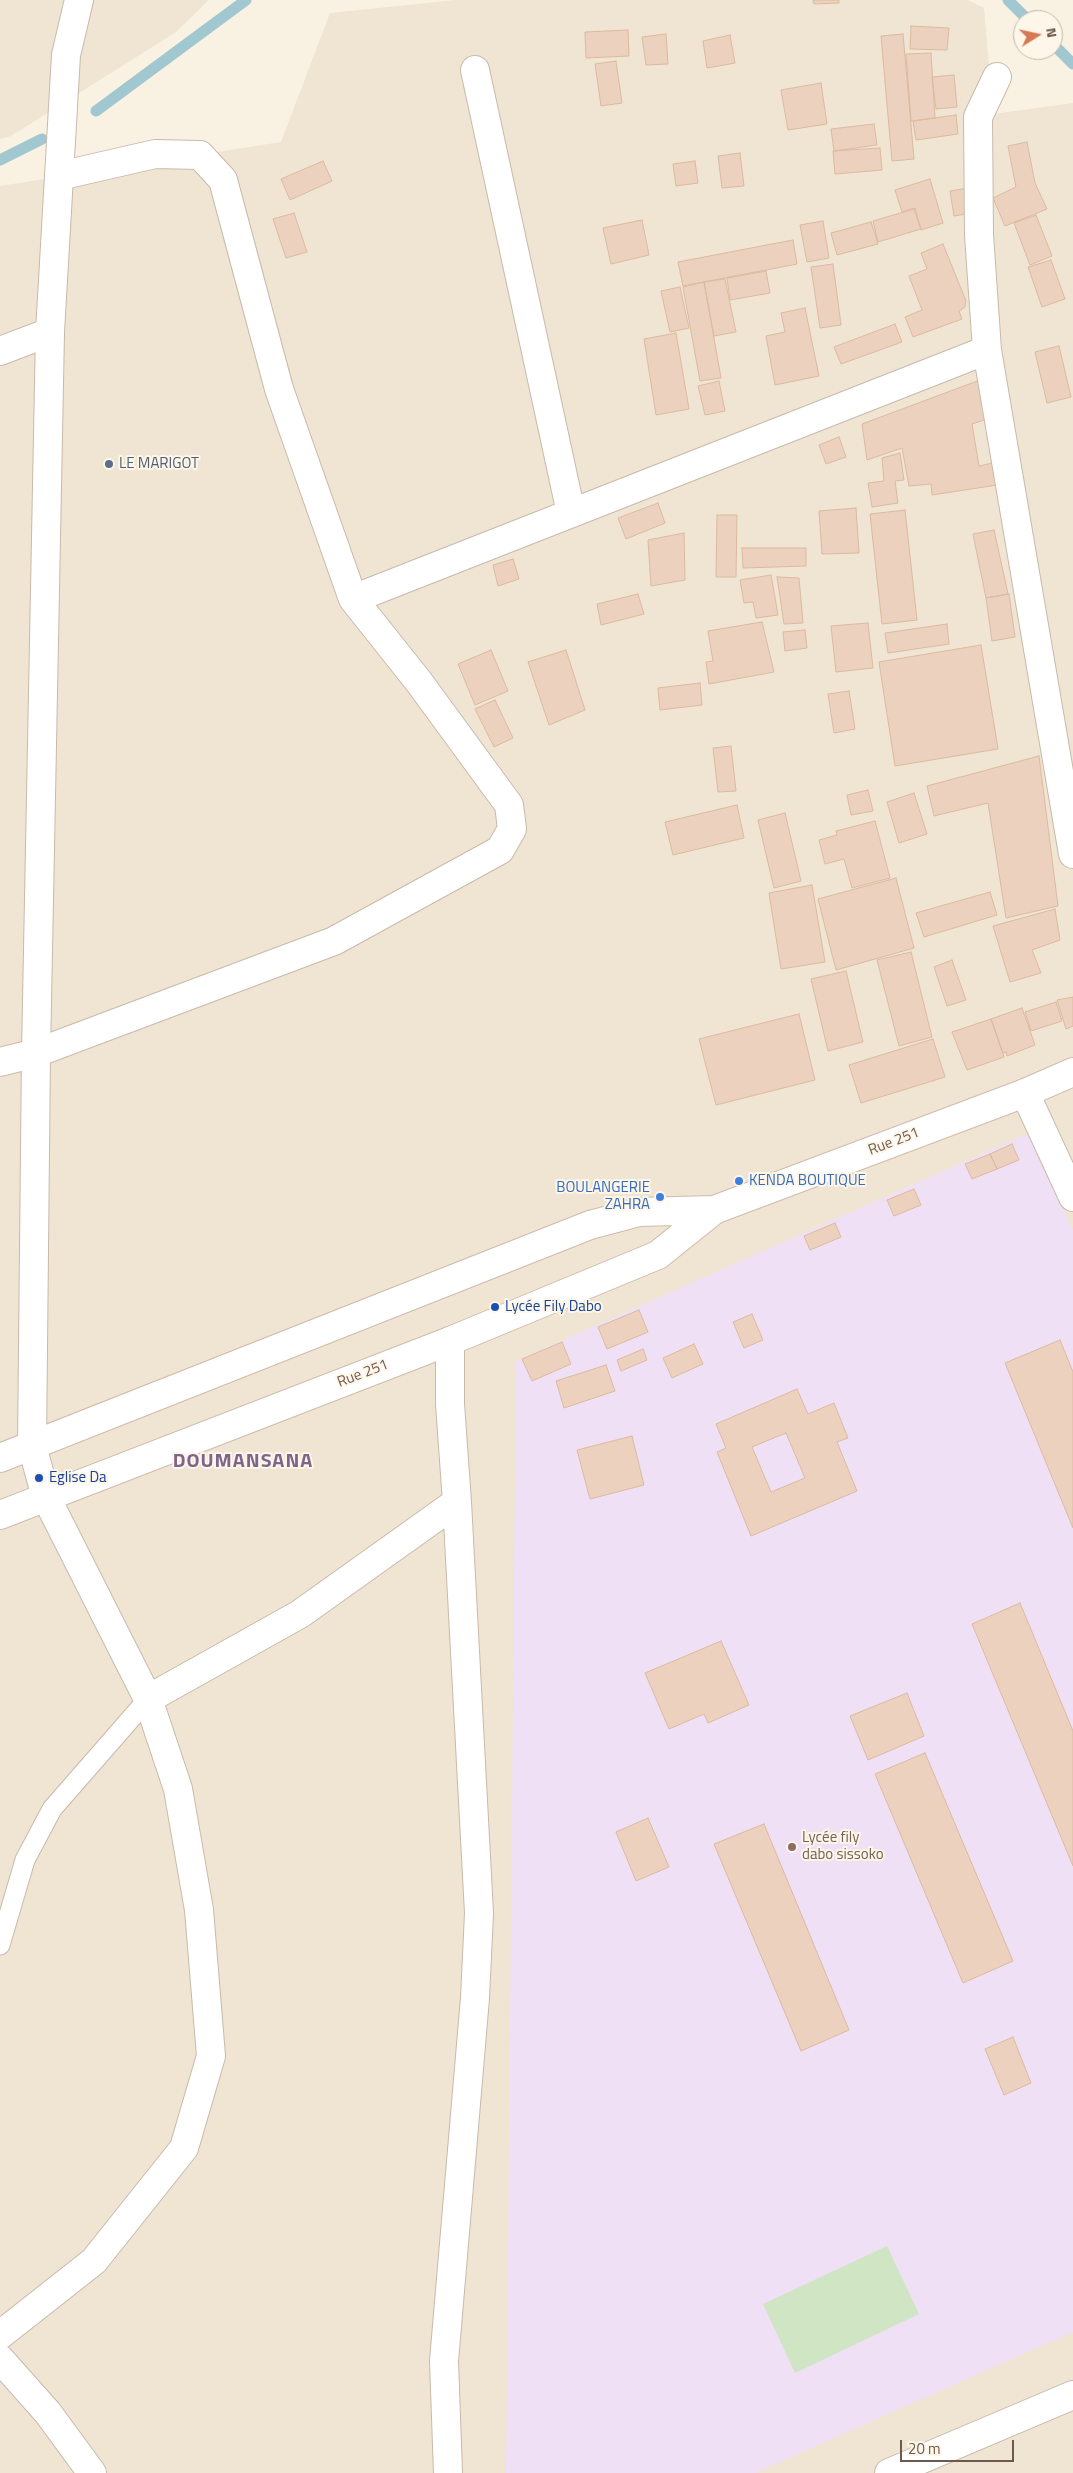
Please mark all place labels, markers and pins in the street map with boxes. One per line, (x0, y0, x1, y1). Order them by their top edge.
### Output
place label: LE MARIGOT (119, 455, 199, 473)
marker: LE MARIGOT (103, 458, 115, 470)
place label: KENDA BOUTIQUE (749, 1172, 866, 1190)
marker: KENDA BOUTIQUE (733, 1175, 745, 1187)
place label: BOULANGERIE ZAHRA (556, 1179, 650, 1214)
marker: BOULANGERIE ZAHRA (654, 1191, 666, 1203)
place label: Lycée Fily Dabo (505, 1298, 602, 1316)
marker: Lycée Fily Dabo (489, 1301, 501, 1313)
place label: Eglise Da (49, 1469, 107, 1487)
marker: Eglise Da (33, 1472, 45, 1484)
place label: Lycée fily dabo sissoko (802, 1829, 884, 1864)
marker: Lycée fily dabo sissoko (786, 1841, 798, 1853)

